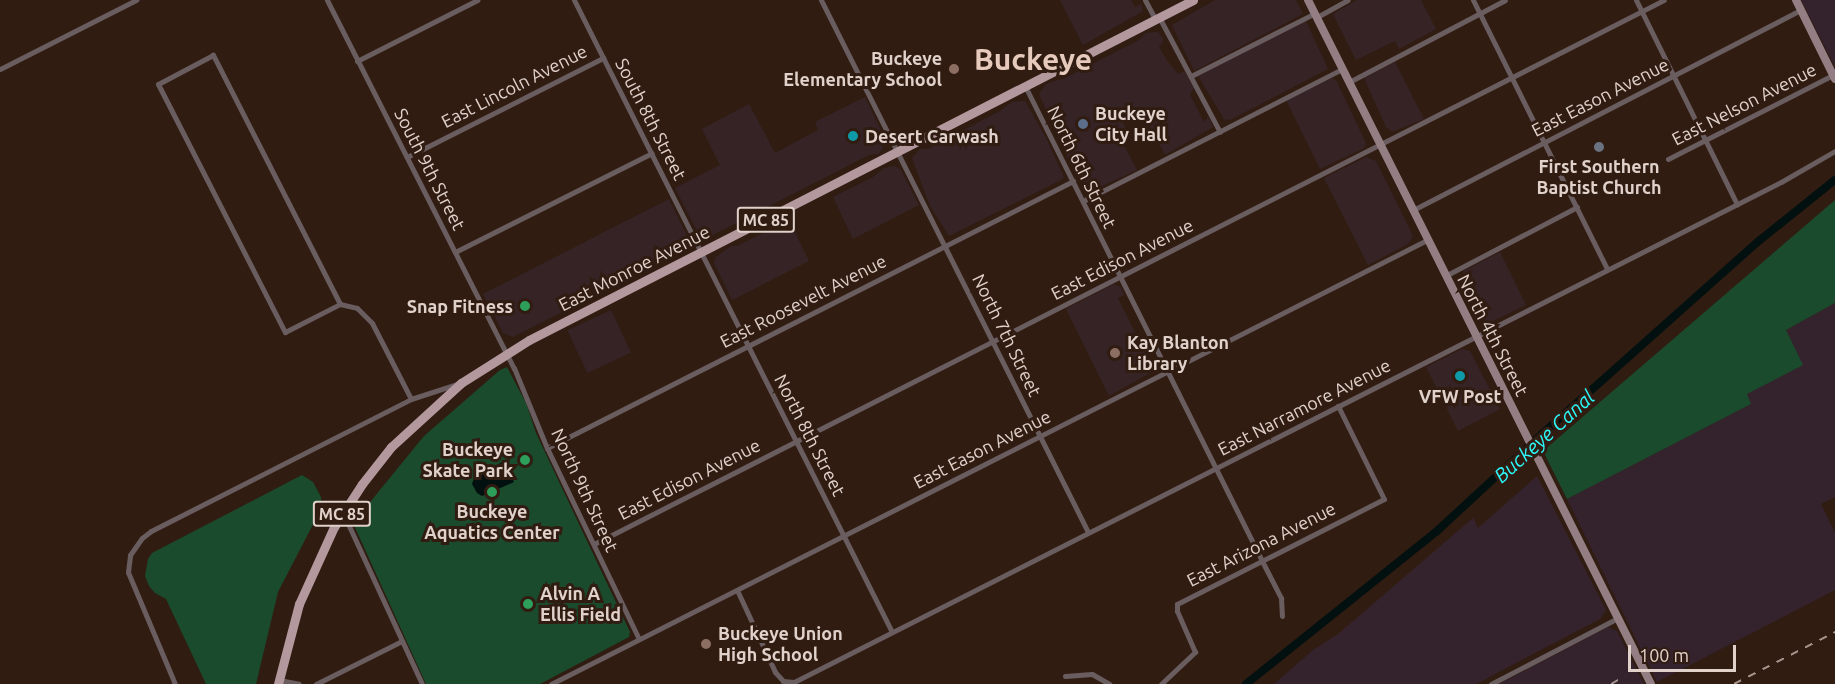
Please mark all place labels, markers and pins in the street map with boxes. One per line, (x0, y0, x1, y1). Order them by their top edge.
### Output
place label: Buckeye Elementary School (783, 48, 942, 90)
marker: Buckeye Elementary School (947, 62, 961, 76)
place label: Buckeye City Hall (1095, 103, 1167, 146)
marker: Buckeye City Hall (1076, 117, 1090, 131)
place label: Desert Carwash (865, 125, 999, 147)
marker: Desert Carwash (846, 129, 860, 143)
marker: First Southern Baptist Church (1592, 140, 1606, 154)
place label: First Southern Baptist Church (1537, 156, 1661, 198)
place label: Snap Fitness (407, 295, 513, 317)
marker: Snap Fitness (518, 299, 532, 313)
place label: Kay Blanton Library (1127, 332, 1229, 374)
marker: Kay Blanton Library (1108, 346, 1122, 360)
marker: VFW Post (1453, 369, 1467, 383)
place label: VFW Post (1419, 385, 1501, 407)
place label: Buckeye Skate Park (423, 439, 513, 482)
marker: Buckeye Skate Park (518, 453, 532, 467)
marker: Buckeye Aquatics Center (485, 485, 499, 499)
place label: Buckeye Aquatics Center (424, 501, 560, 544)
place label: Alvin A Ellis Field (540, 583, 621, 626)
marker: Alvin A Ellis Field (521, 597, 535, 611)
place label: Buckeye Union High School (718, 623, 843, 666)
marker: Buckeye Union High School (699, 637, 713, 651)

